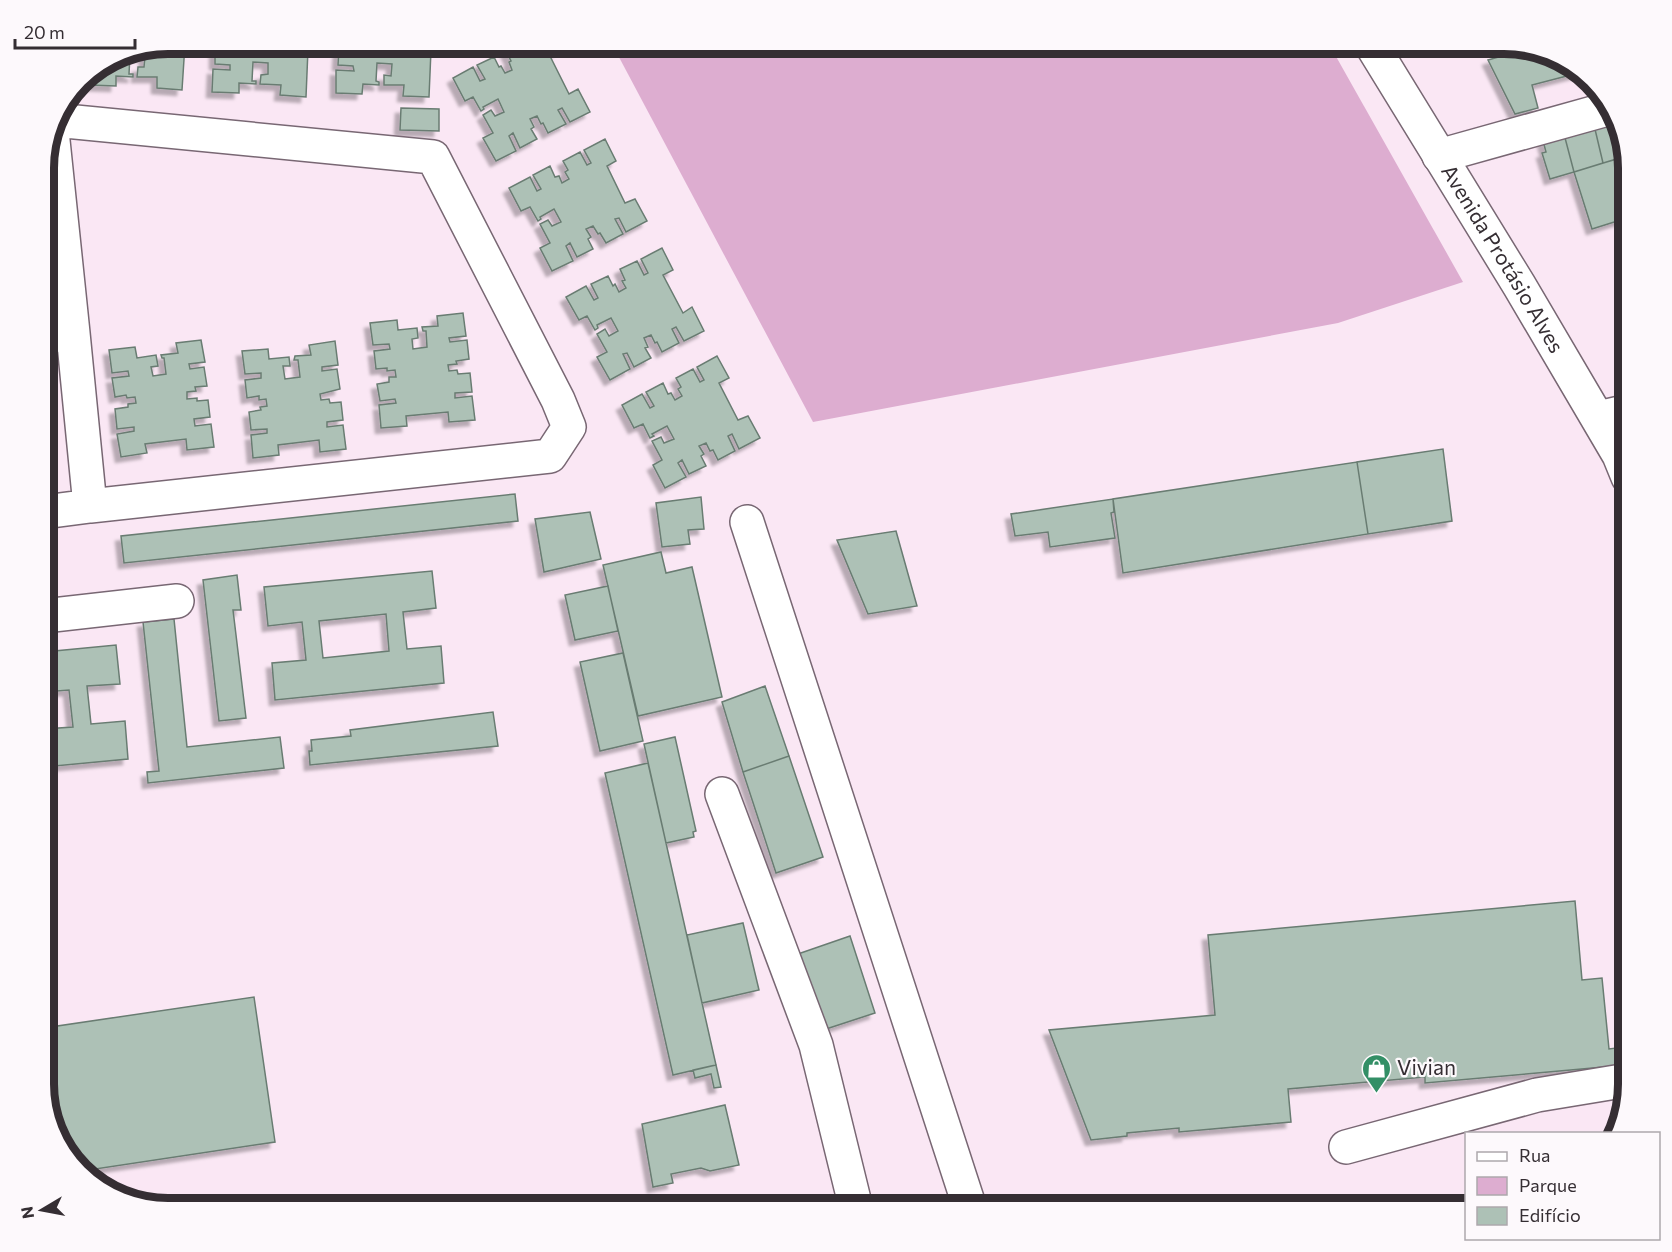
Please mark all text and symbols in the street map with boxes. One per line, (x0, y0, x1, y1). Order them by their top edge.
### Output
scale bar (15, 12, 135, 50)
text: 20 m (24, 21, 65, 43)
street label: Avenida Protásio Alves (1437, 160, 1570, 357)
shop icon: Vivian (1360, 1052, 1392, 1094)
place label: Vivian (1397, 1054, 1456, 1079)
legend (1465, 1132, 1660, 1240)
text: Rua (1519, 1144, 1550, 1166)
text: Parque (1519, 1174, 1577, 1196)
north arrow (12, 1180, 72, 1240)
text: Edifício (1519, 1204, 1581, 1226)
text: N (16, 1205, 37, 1220)

